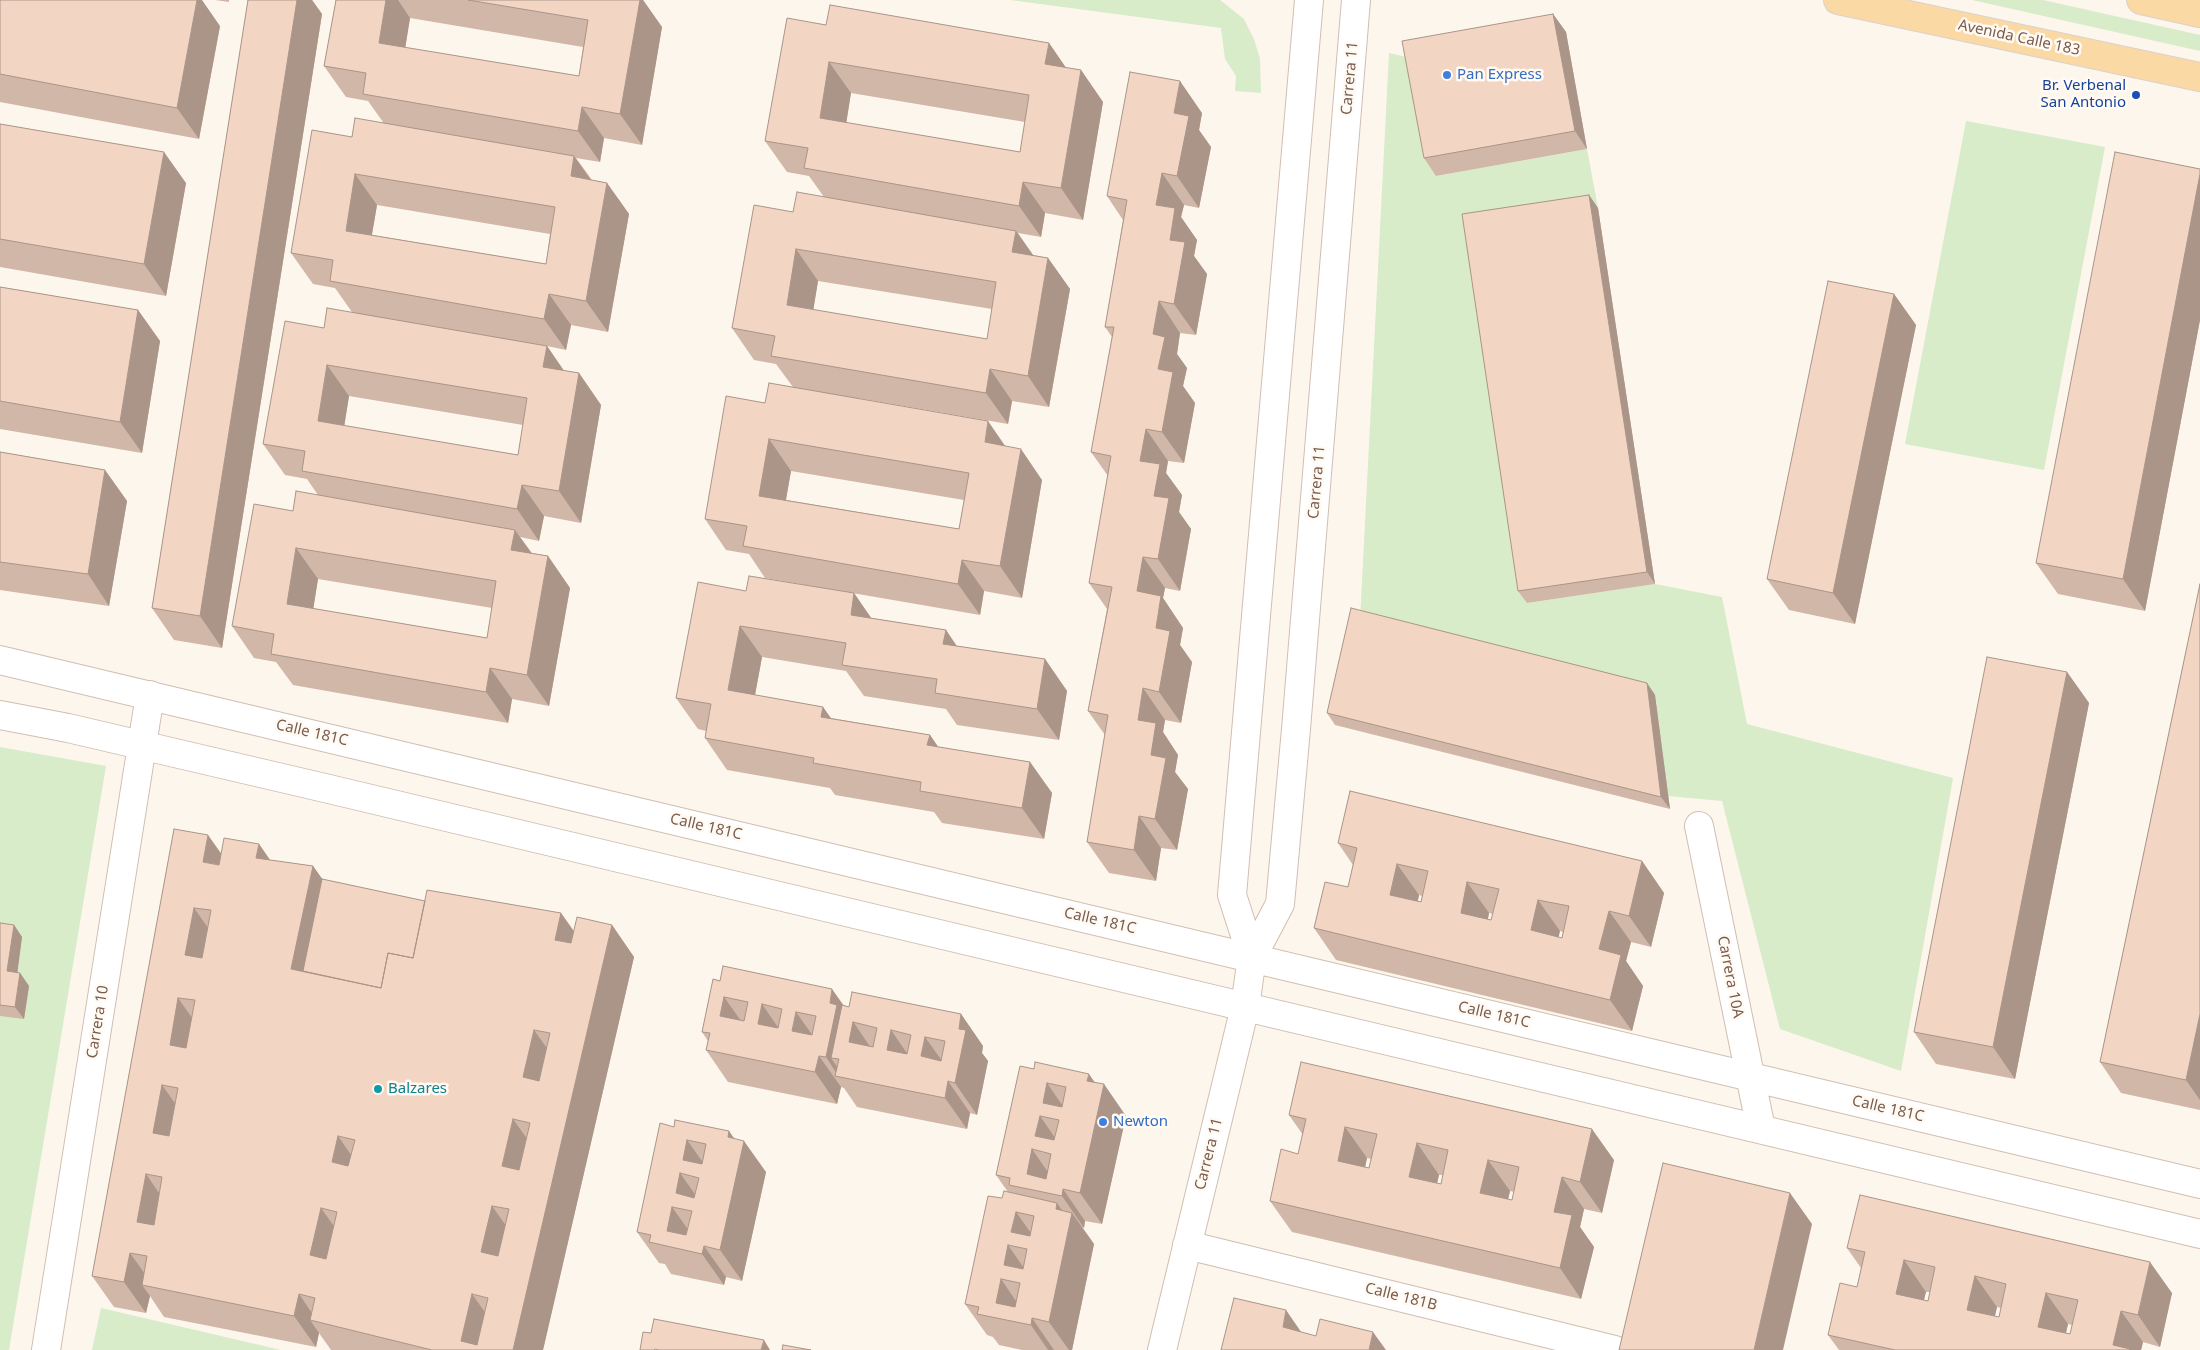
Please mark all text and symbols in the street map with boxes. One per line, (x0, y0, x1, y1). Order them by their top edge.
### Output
street label: Avenida Calle 183 (1956, 16, 2082, 60)
street label: Carrera 11 (1338, 40, 1362, 116)
place label: Pan Express (1457, 66, 1542, 84)
marker: Pan Express (1441, 69, 1453, 81)
place label: Br. Verbenal San Antonio (2041, 77, 2126, 112)
marker: Br. Verbenal San Antonio (2130, 89, 2142, 101)
street label: Carrera 11 (1305, 444, 1329, 520)
street label: Calle 181C (274, 716, 350, 750)
street label: Calle 181C (668, 810, 744, 844)
street label: Calle 181C (1062, 904, 1138, 938)
street label: Carrera 10A (1713, 934, 1747, 1020)
street label: Carrera 10 (83, 984, 113, 1060)
street label: Calle 181C (1456, 998, 1532, 1032)
place label: Balzares (388, 1080, 447, 1098)
marker: Balzares (372, 1083, 384, 1095)
street label: Calle 181C (1850, 1092, 1926, 1126)
place label: Newton (1113, 1113, 1168, 1131)
marker: Newton (1097, 1116, 1109, 1128)
street label: Carrera 11 (1191, 1116, 1227, 1192)
street label: Calle 181B (1363, 1279, 1439, 1315)

